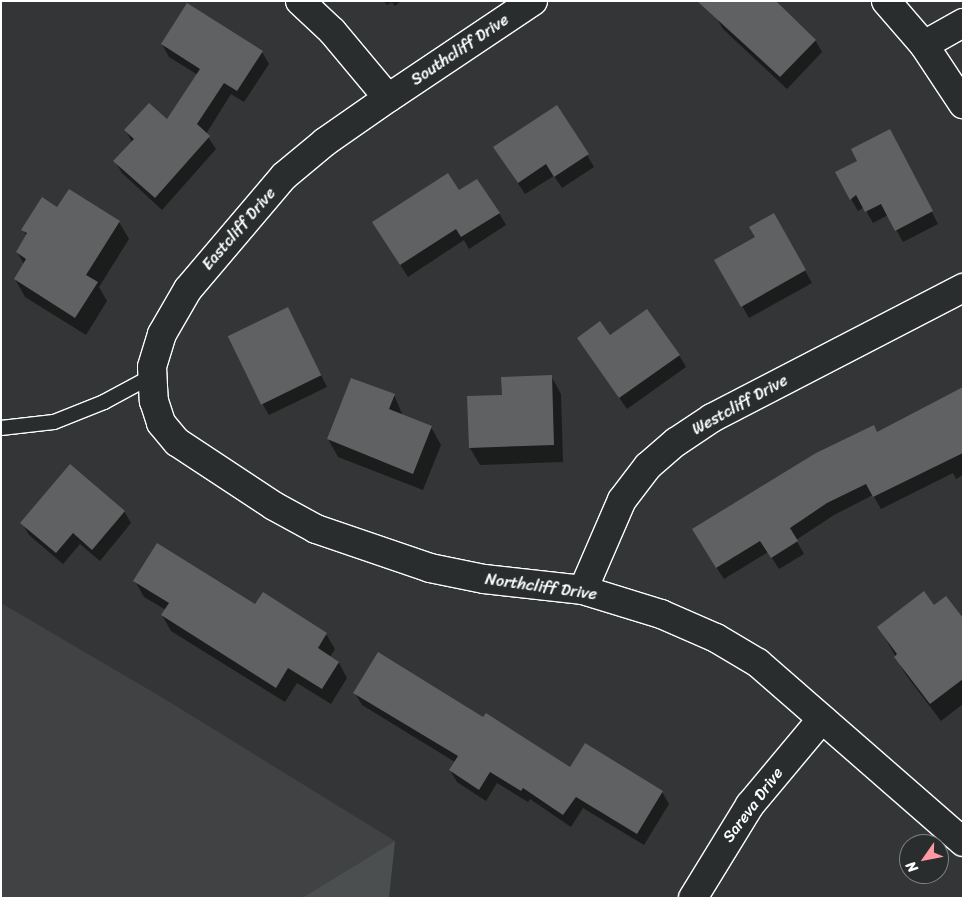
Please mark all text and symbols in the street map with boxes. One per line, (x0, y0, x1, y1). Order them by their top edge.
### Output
street label: Southcliff Drive (408, 10, 512, 90)
street label: Eastcliff Drive (198, 184, 280, 274)
street label: Westcliff Drive (689, 371, 791, 439)
street label: Northcliff Drive (484, 570, 598, 604)
street label: Sareva Drive (719, 764, 787, 846)
north arrow (899, 834, 949, 884)
text: N (899, 856, 925, 878)

